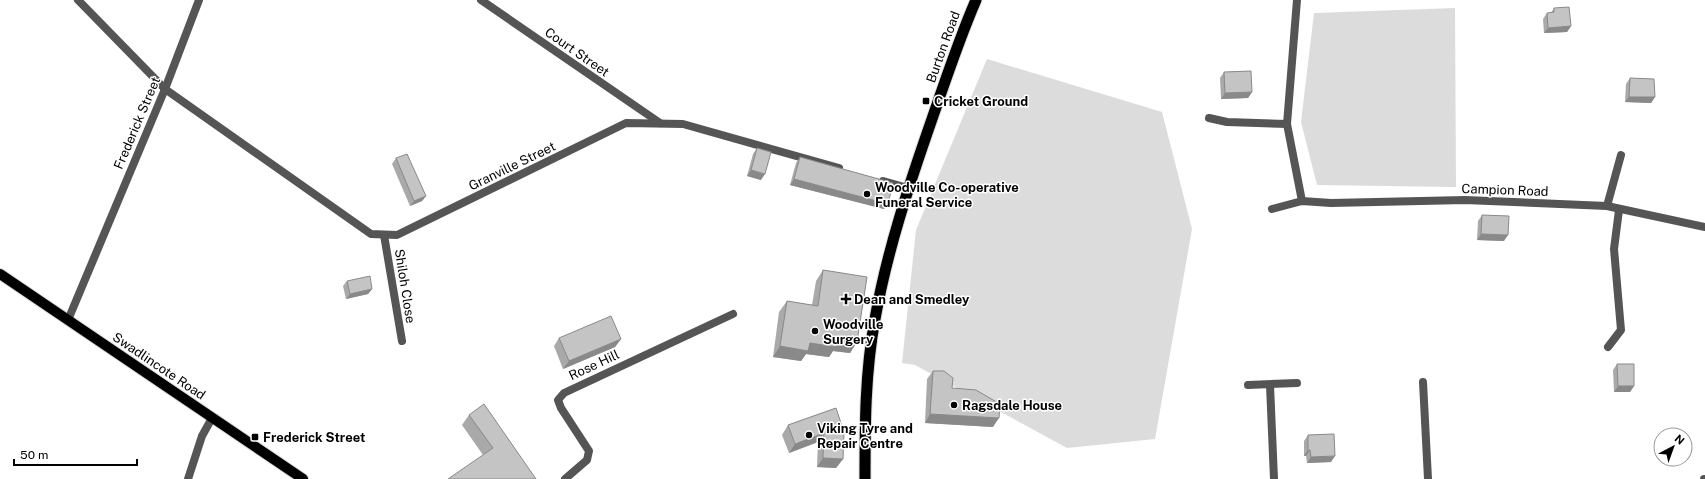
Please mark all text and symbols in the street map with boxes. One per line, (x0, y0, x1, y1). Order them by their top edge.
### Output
street label: Burton Road (923, 9, 963, 85)
street label: Court Street (542, 24, 612, 80)
street label: Frederick Street (111, 75, 163, 171)
place label: Cricket Ground (934, 94, 1028, 109)
marker: Cricket Ground (921, 96, 931, 106)
street label: Granville Street (466, 139, 558, 193)
place label: Woodville Co-operative Funeral Service (875, 180, 1019, 210)
street label: Campion Road (1461, 181, 1549, 199)
marker: Woodville Co-operative Funeral Service (862, 189, 872, 199)
street label: Shiloh Close (392, 248, 418, 324)
place label: Dean and Smedley (854, 292, 970, 307)
marker: Dean and Smedley (841, 294, 851, 304)
place label: Woodville Surgery (823, 317, 883, 347)
marker: Woodville Surgery (810, 326, 820, 336)
street label: Swadlincote Road (110, 329, 208, 403)
street label: Rose Hill (566, 347, 622, 383)
place label: Ragsdale House (962, 398, 1062, 413)
marker: Ragsdale House (949, 400, 959, 410)
place label: Viking Tyre and Repair Centre (817, 421, 913, 451)
north arrow (1653, 427, 1693, 467)
place label: Frederick Street (263, 430, 365, 445)
marker: Viking Tyre and Repair Centre (804, 430, 814, 440)
marker: Frederick Street (250, 432, 260, 442)
text: N (1672, 432, 1687, 447)
scale bar (14, 441, 137, 467)
text: 50 m (20, 448, 48, 462)

